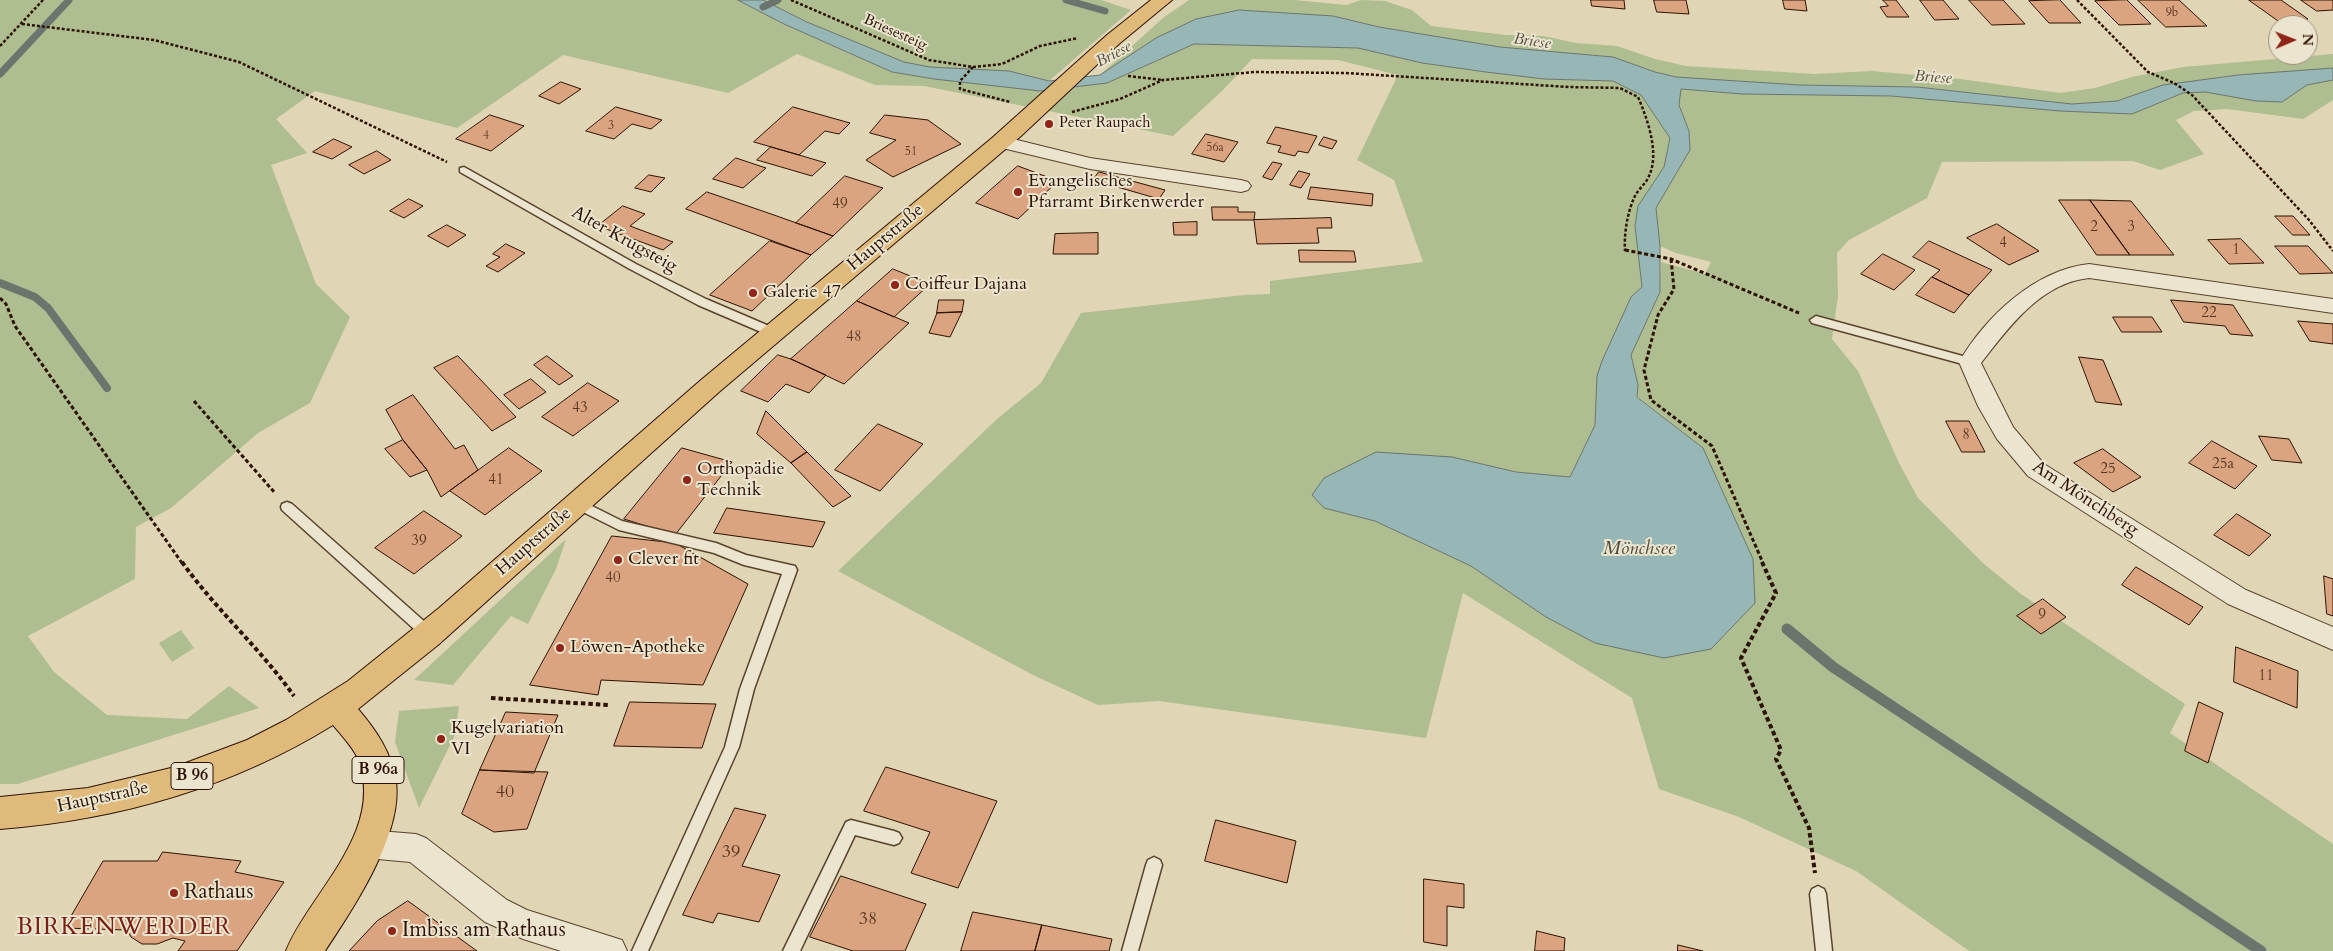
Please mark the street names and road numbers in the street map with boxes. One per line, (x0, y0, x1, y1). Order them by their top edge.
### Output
street label: Briesesteig (860, 11, 930, 55)
street label: Hauptstraße (843, 200, 929, 276)
street label: Alter Krugsteig (567, 202, 681, 278)
street label: Am Mönchberg (2028, 457, 2142, 541)
street label: Hauptstraße (492, 503, 576, 581)
road number: B 96a (352, 756, 404, 784)
road number: B 96 (171, 762, 213, 789)
street label: Hauptstraße (55, 778, 151, 818)

